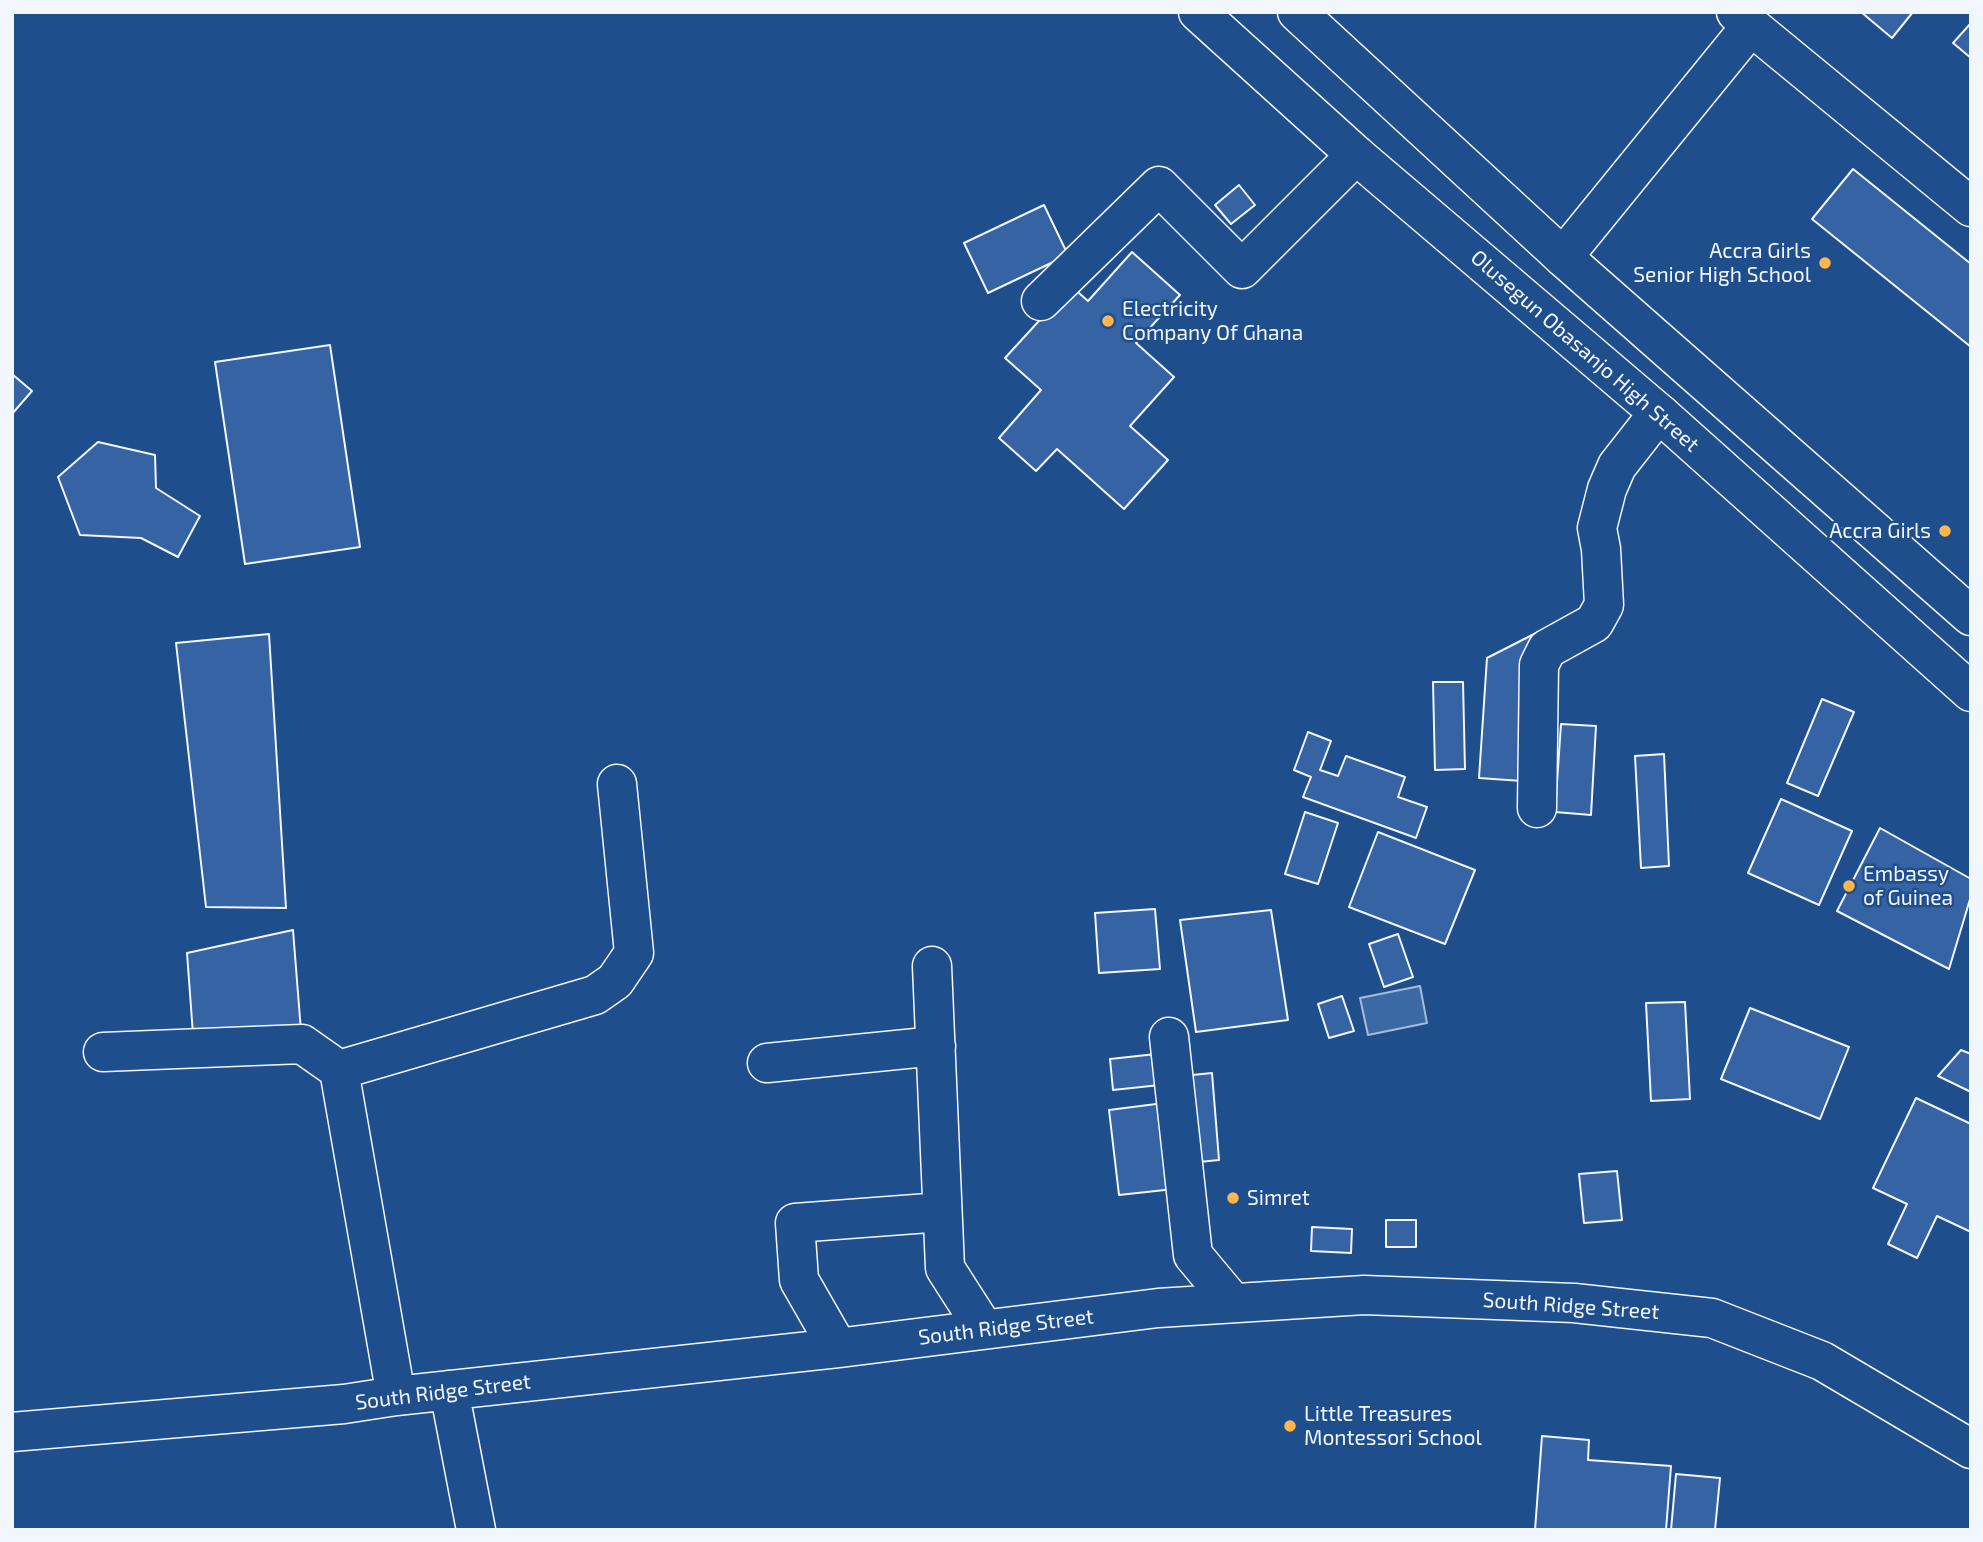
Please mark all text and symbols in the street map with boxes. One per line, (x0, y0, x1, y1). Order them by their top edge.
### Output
place label: Accra Girls Senior High School (1633, 238, 1811, 288)
street label: Olusegun Obasanjo High Street (1466, 245, 1704, 457)
marker: Accra Girls Senior High School (1817, 255, 1833, 271)
place label: Electricity Company Of Ghana (1122, 296, 1303, 346)
marker: Electricity Company Of Ghana (1100, 313, 1116, 329)
place label: Accra Girls (1829, 518, 1931, 544)
marker: Accra Girls (1937, 523, 1953, 539)
place label: Embassy of Guinea (1863, 861, 1953, 911)
marker: Embassy of Guinea (1841, 878, 1857, 894)
place label: Simret (1247, 1185, 1310, 1211)
marker: Simret (1225, 1190, 1241, 1206)
street label: South Ridge Street (1482, 1287, 1660, 1325)
street label: South Ridge Street (917, 1304, 1095, 1350)
street label: South Ridge Street (354, 1369, 532, 1415)
place label: Little Treasures Montessori School (1304, 1401, 1482, 1451)
marker: Little Treasures Montessori School (1282, 1418, 1298, 1434)

